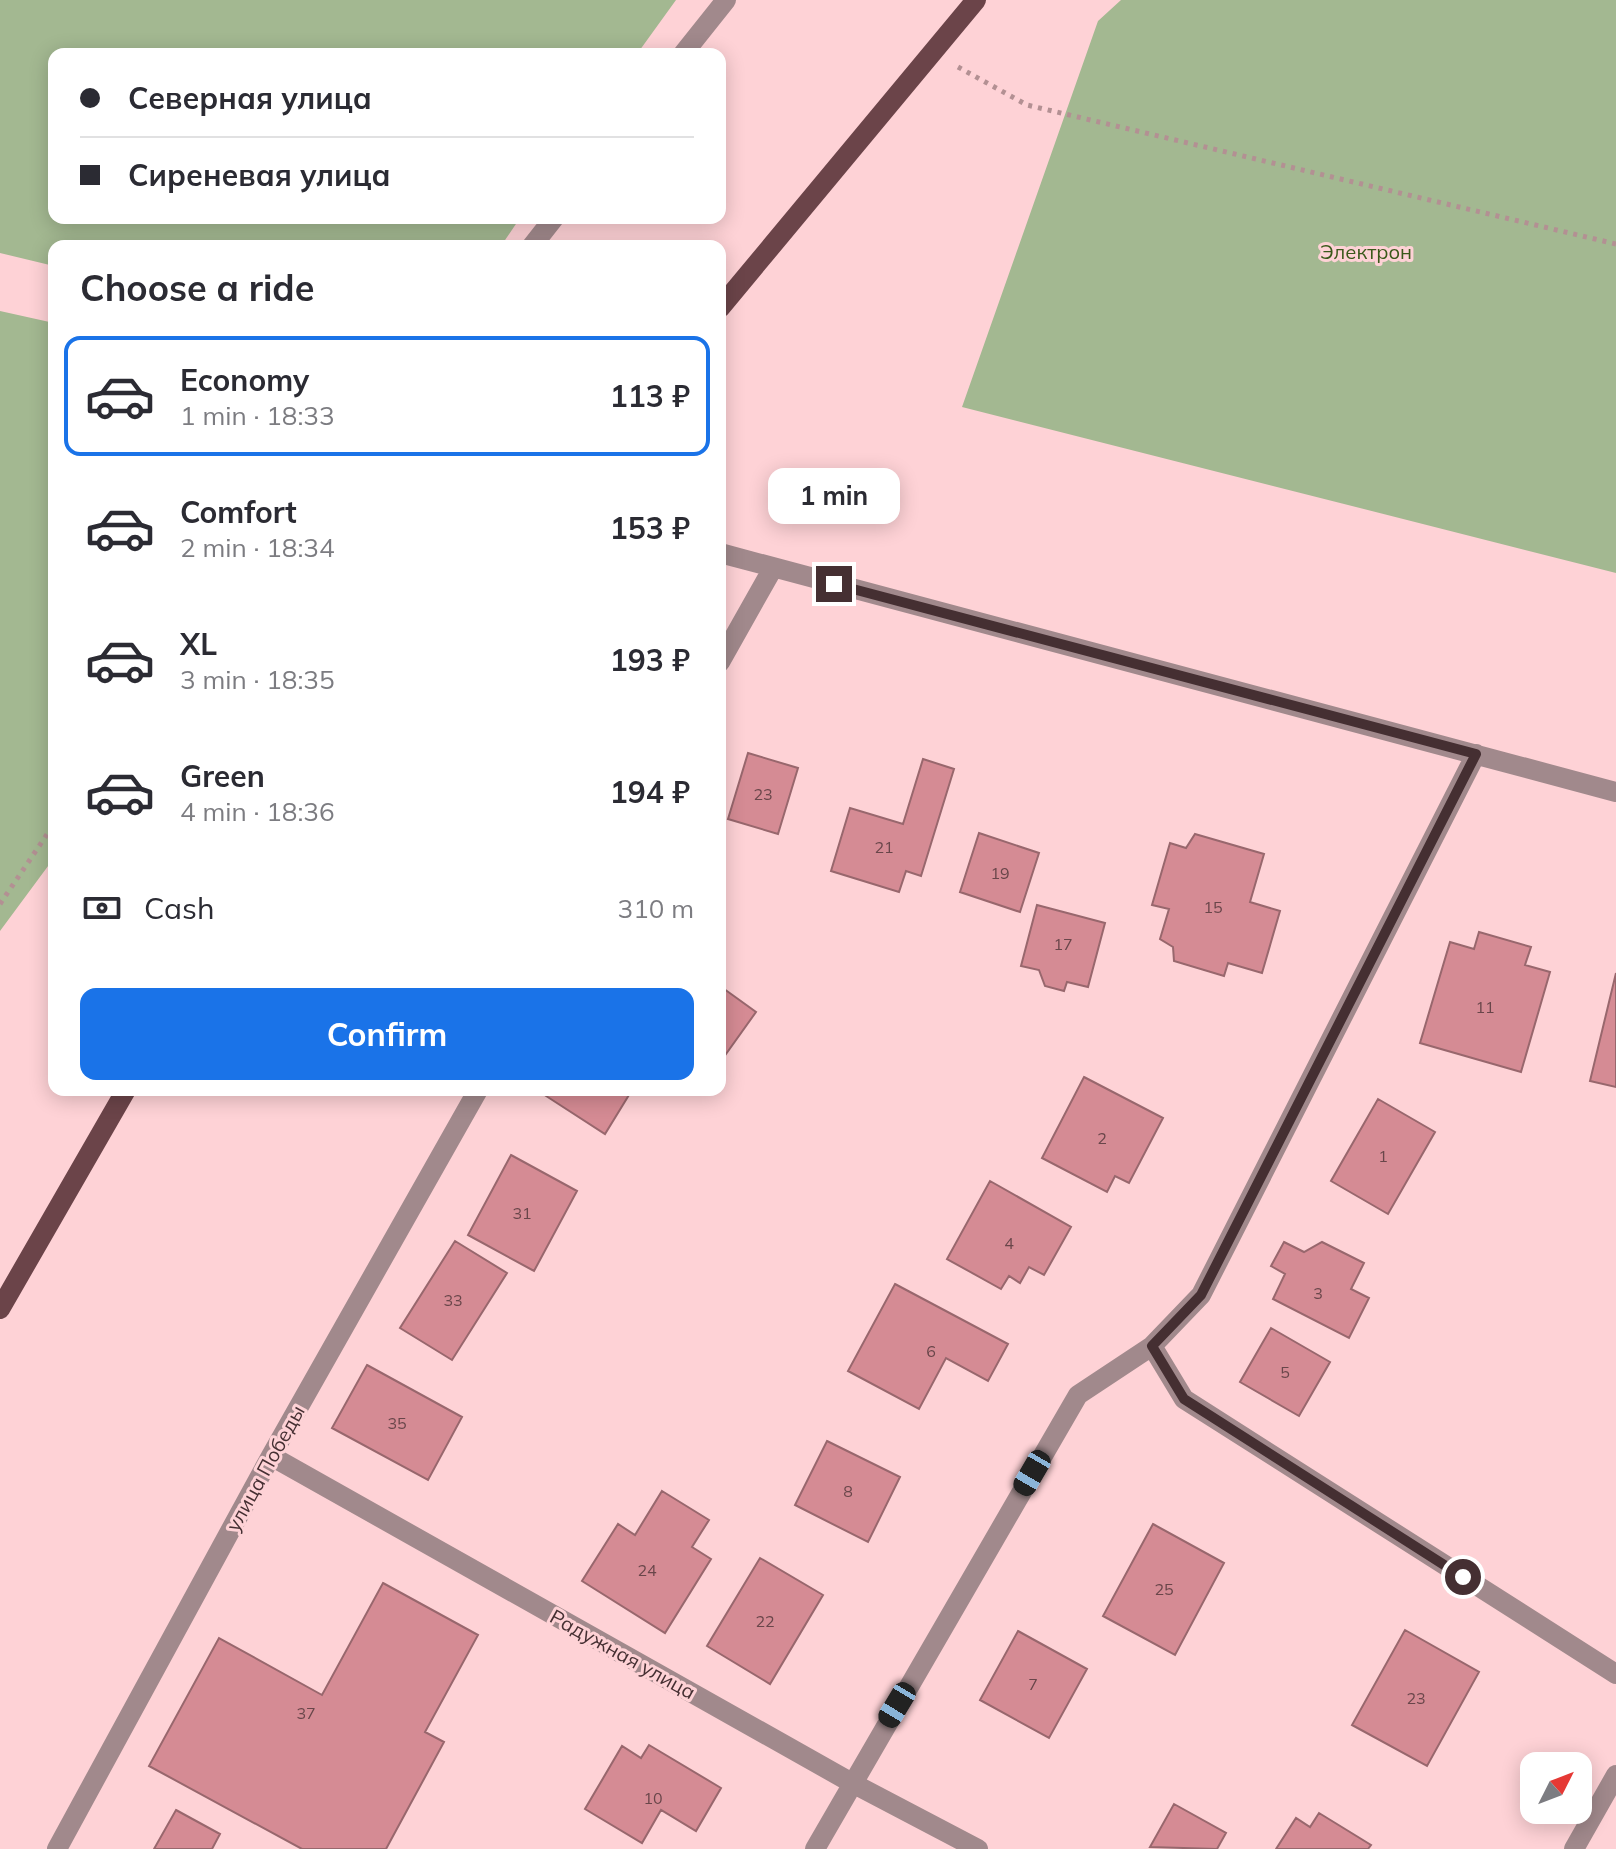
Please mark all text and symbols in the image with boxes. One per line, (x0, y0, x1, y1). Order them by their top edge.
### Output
text: Северная улица (128, 79, 372, 117)
text: Сиреневая улица (128, 156, 391, 194)
park label: Электрон (1320, 239, 1412, 264)
text: Choose a ride (80, 265, 314, 310)
icon: car (84, 360, 156, 432)
text: Economy (180, 361, 309, 399)
text: 113 ₽ (610, 377, 690, 415)
text: 1 min · 18:33 (180, 399, 335, 432)
callout: 1 min (768, 468, 900, 524)
text: 1 min (800, 479, 868, 512)
icon: car (84, 492, 156, 564)
text: Comfort (180, 493, 297, 531)
text: 153 ₽ (610, 509, 690, 547)
text: 2 min · 18:34 (180, 531, 335, 564)
route end (816, 566, 852, 602)
icon: car (84, 624, 156, 696)
text: XL (180, 625, 217, 663)
text: 193 ₽ (610, 641, 690, 679)
text: 3 min · 18:35 (180, 663, 335, 696)
icon: car (84, 756, 156, 828)
text: Green (180, 757, 265, 795)
text: 194 ₽ (610, 773, 690, 811)
house number: 23 (753, 784, 773, 804)
text: 4 min · 18:36 (180, 795, 335, 828)
house number: 21 (874, 837, 894, 857)
house number: 19 (990, 863, 1010, 883)
icon: cash (80, 886, 124, 930)
text: Cash (144, 889, 215, 927)
text: 310 m (618, 892, 694, 925)
house number: 15 (1203, 897, 1223, 917)
house number: 17 (1053, 934, 1073, 954)
button: Confirm (80, 988, 694, 1080)
house number: 11 (1475, 997, 1495, 1017)
house number: 2 (1097, 1128, 1107, 1148)
house number: 1 (1378, 1146, 1388, 1166)
house number: 31 (512, 1203, 532, 1223)
house number: 4 (1004, 1233, 1014, 1253)
house number: 3 (1313, 1283, 1323, 1303)
house number: 33 (443, 1290, 463, 1310)
house number: 6 (926, 1341, 936, 1361)
house number: 5 (1280, 1362, 1290, 1382)
street label: улица Победы (220, 1401, 310, 1535)
house number: 35 (387, 1413, 407, 1433)
car (1010, 1446, 1054, 1500)
house number: 8 (843, 1481, 853, 1501)
route start (1445, 1559, 1481, 1595)
house number: 24 (637, 1560, 657, 1580)
house number: 25 (1154, 1579, 1174, 1599)
street label: Радужная улица (546, 1604, 700, 1704)
house number: 22 (755, 1611, 775, 1631)
house number: 7 (1028, 1674, 1038, 1694)
car (874, 1678, 920, 1732)
house number: 23 (1406, 1688, 1426, 1708)
house number: 37 (296, 1703, 316, 1723)
north arrow (1520, 1752, 1592, 1824)
map controls (1520, 1752, 1592, 1824)
house number: 10 (643, 1788, 663, 1808)

